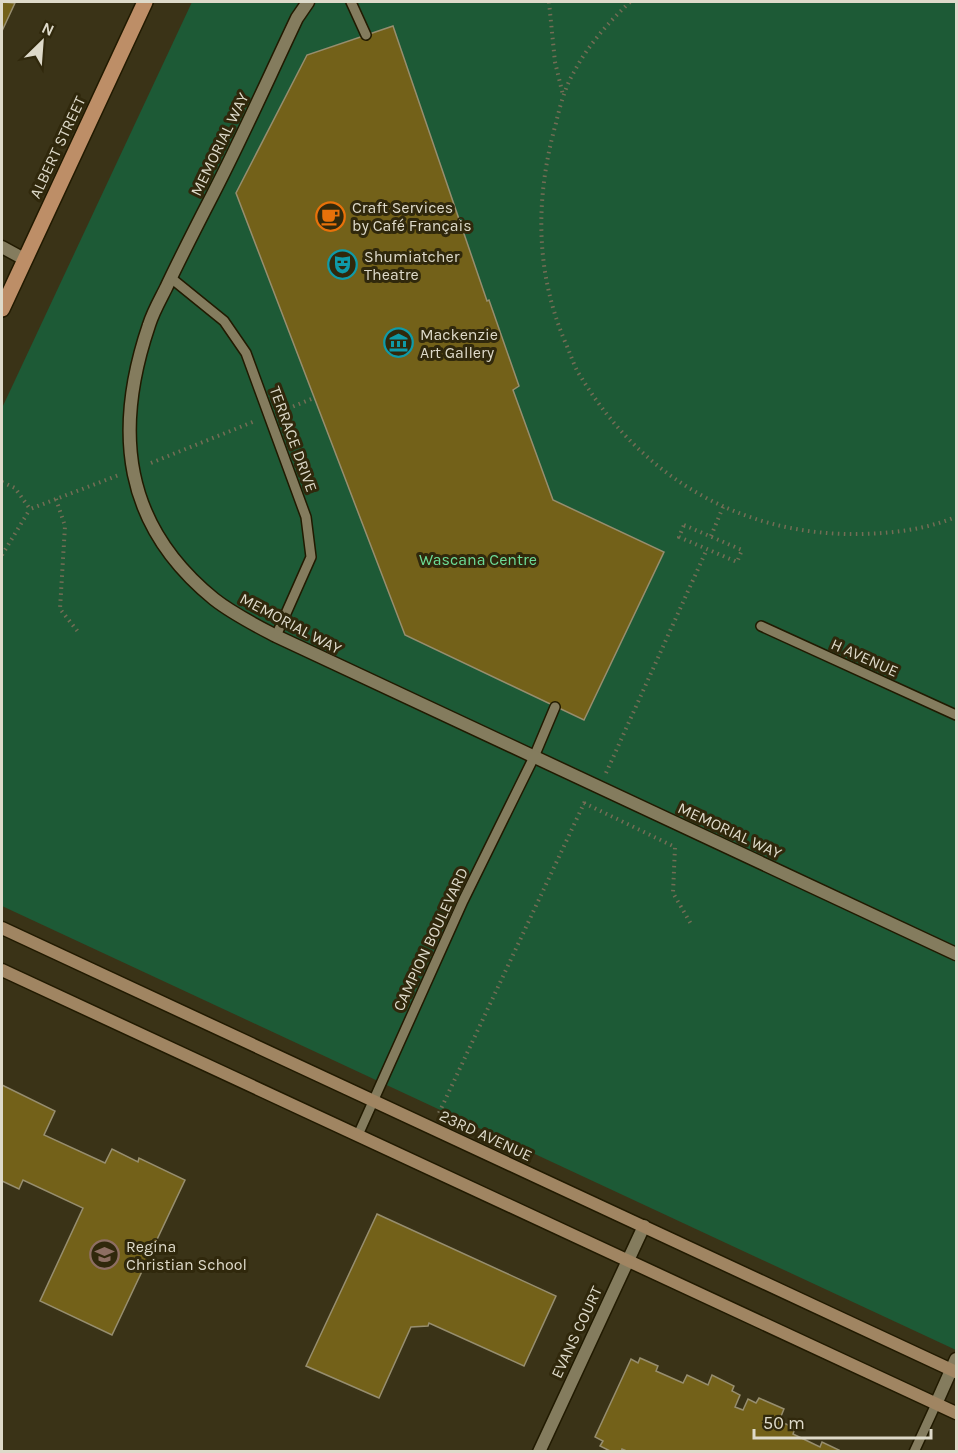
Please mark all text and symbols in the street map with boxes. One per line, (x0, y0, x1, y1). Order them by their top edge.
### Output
north arrow (12, 12, 72, 72)
text: N (39, 18, 57, 40)
street label: MEMORIAL WAY (186, 89, 253, 199)
street label: ALBERT STREET (25, 93, 89, 201)
place label: Craft Services by Café Français (352, 198, 472, 235)
cafe icon: Craft Services by Café Français (315, 200, 347, 232)
place label: Shumiatcher Theatre (364, 247, 460, 284)
theatre icon: Shumiatcher Theatre (327, 249, 359, 281)
place label: Mackenzie Art Gallery (420, 325, 498, 362)
museum icon: Mackenzie Art Gallery (383, 327, 415, 359)
street label: TERRACE DRIVE (266, 384, 321, 495)
park label: Wascana Centre (419, 550, 537, 569)
street label: MEMORIAL WAY (237, 589, 345, 658)
street label: H AVENUE (828, 634, 901, 681)
street label: MEMORIAL WAY (675, 798, 785, 863)
street label: CAMPION BOULEVARD (389, 864, 472, 1014)
street label: 23RD AVENUE (436, 1106, 535, 1165)
place label: Regina Christian School (126, 1237, 247, 1274)
school or university icon: Regina Christian School (89, 1239, 121, 1271)
street label: EVANS COURT (547, 1283, 606, 1381)
scale bar (754, 1402, 931, 1440)
text: 50 m (763, 1412, 805, 1434)

